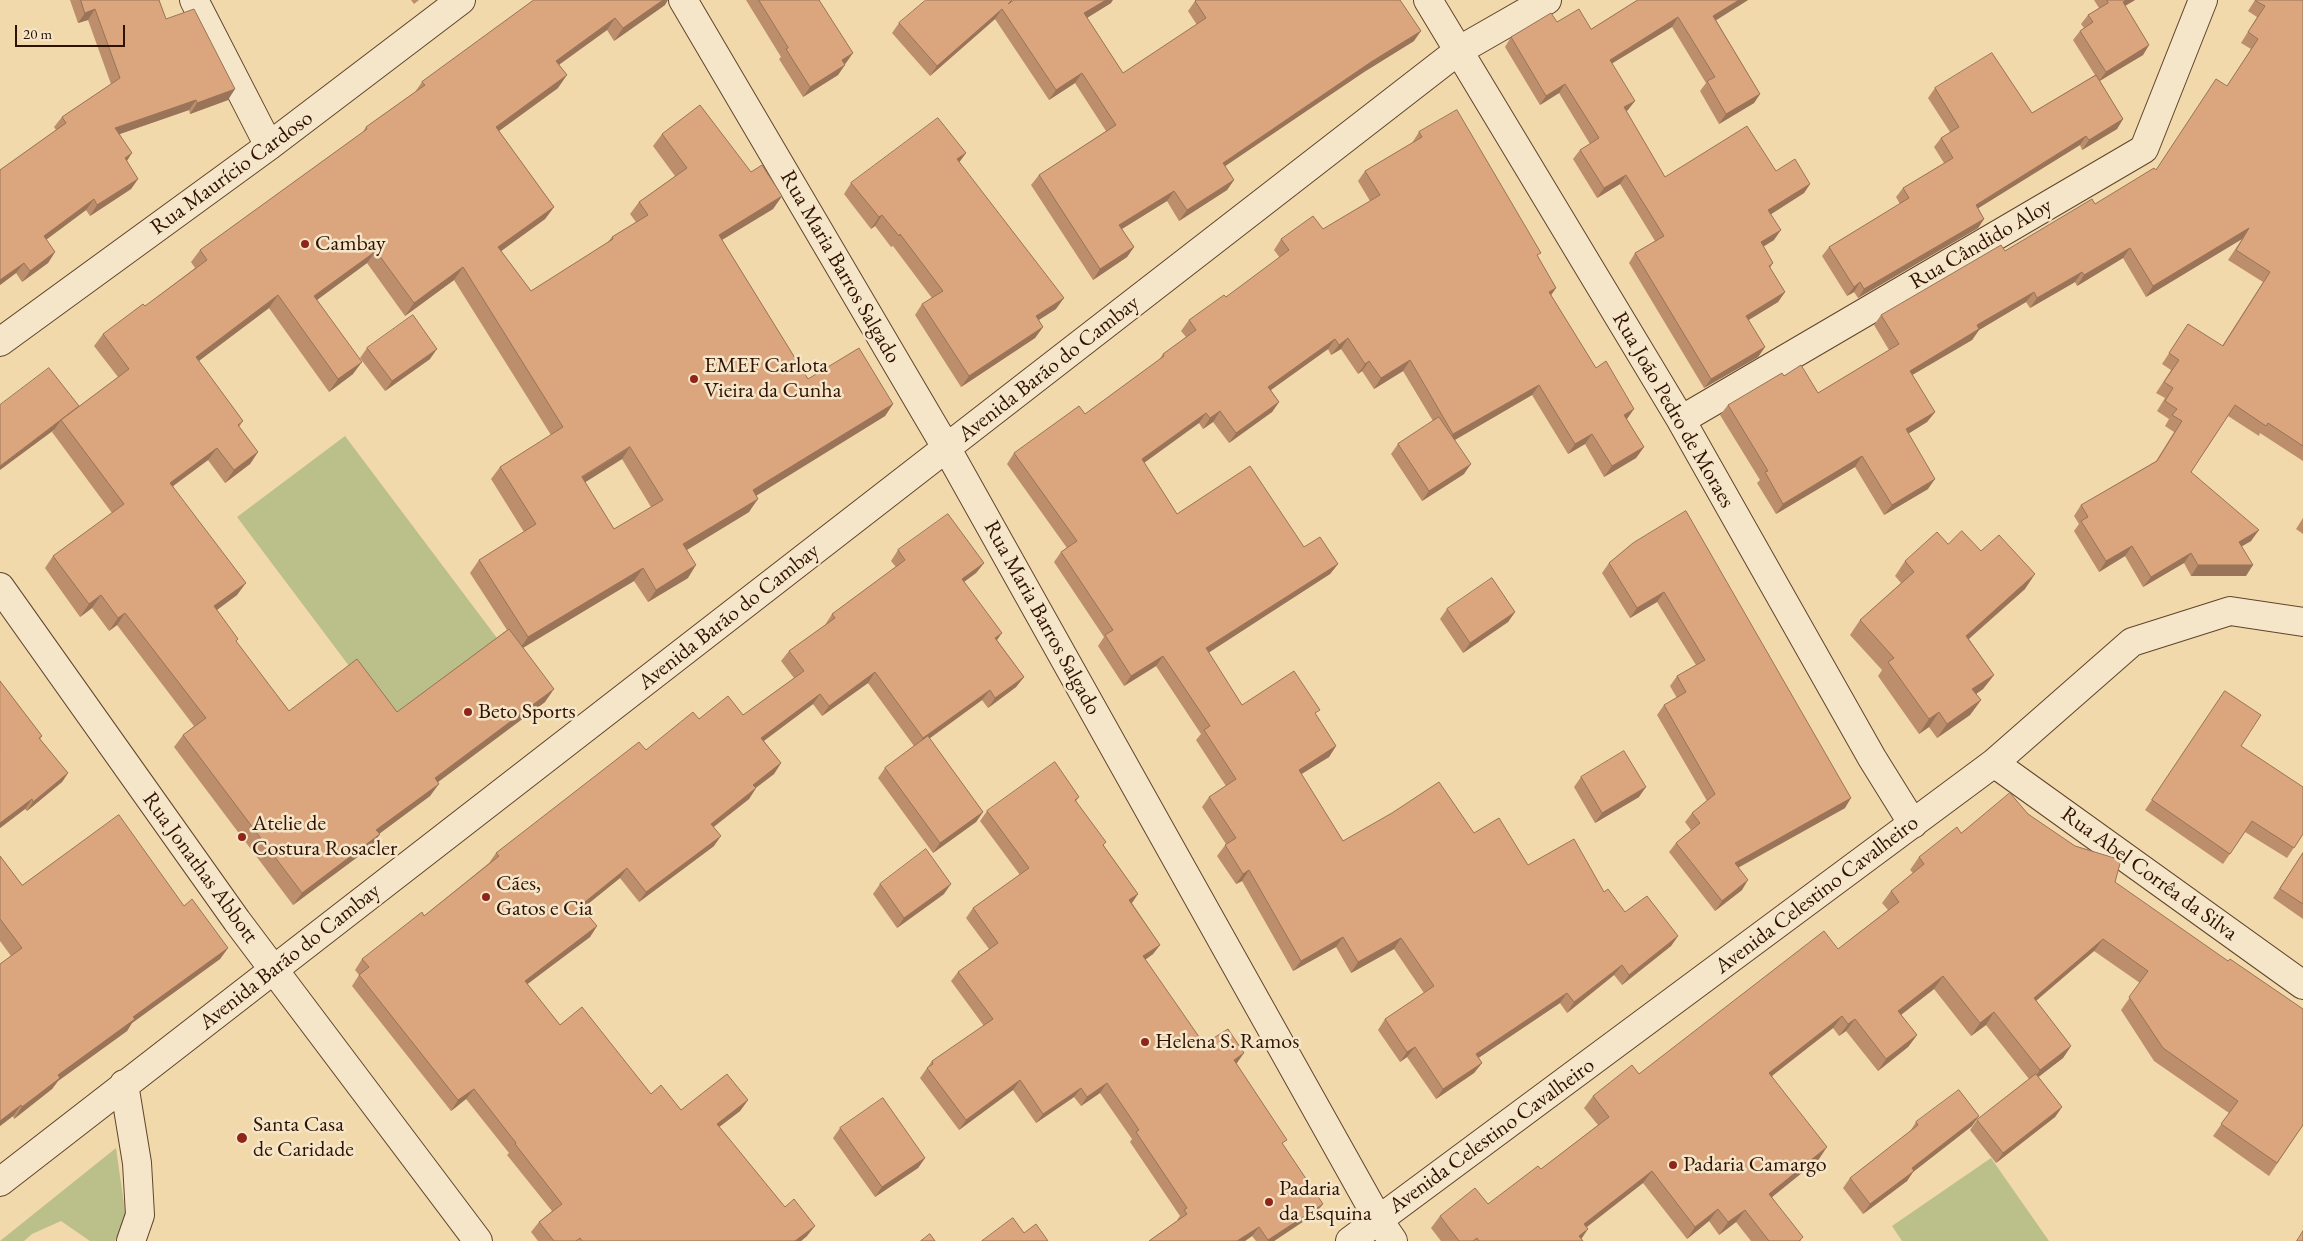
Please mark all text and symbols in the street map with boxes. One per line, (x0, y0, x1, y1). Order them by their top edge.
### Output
scale bar (18, 15, 128, 47)
text: 20 m (23, 24, 52, 43)
street label: Rua Maurício Cardoso (146, 105, 318, 241)
street label: Rua Maria Barros Salgado (774, 166, 906, 368)
street label: Rua Cândido Aloy (1905, 193, 2057, 295)
place label: Cambay (315, 231, 386, 257)
marker: Cambay (299, 238, 311, 250)
street label: Avenida Barão do Cambay (953, 290, 1145, 448)
street label: Rua João Pedro de Moraes (1606, 307, 1740, 513)
place label: EMEF Carlota Vieira da Cunha (704, 353, 841, 404)
marker: EMEF Carlota Vieira da Cunha (688, 373, 700, 385)
street label: Rua Maria Barros Salgado (978, 516, 1106, 720)
street label: Avenida Barão do Cambay (633, 538, 825, 696)
place label: Beto Sports (478, 699, 576, 725)
marker: Beto Sports (462, 706, 474, 718)
street label: Rua Jonathas Abbott (136, 787, 264, 949)
street label: Rua Abel Corrêa da Silva (2056, 801, 2242, 947)
street label: Avenida Celestino Cavalheiro (1710, 810, 1924, 980)
place label: Atelie de Costura Rosacler (252, 811, 397, 862)
marker: Atelie de Costura Rosacler (236, 831, 248, 843)
place label: Cães, Gatos e Cia (496, 871, 593, 922)
street label: Avenida Barão do Cambay (194, 878, 386, 1036)
marker: Cães, Gatos e Cia (480, 891, 492, 903)
place label: Helena S. Ramos (1155, 1029, 1299, 1055)
marker: Helena S. Ramos (1139, 1036, 1151, 1048)
street label: Avenida Celestino Cavalheiro (1384, 1052, 1600, 1220)
place label: Santa Casa de Caridade (253, 1112, 354, 1164)
marker: Santa Casa de Caridade (235, 1131, 249, 1145)
place label: Padaria Camargo (1683, 1152, 1827, 1178)
marker: Padaria Camargo (1667, 1159, 1679, 1171)
place label: Padaria da Esquina (1279, 1176, 1372, 1228)
marker: Padaria da Esquina (1263, 1196, 1275, 1208)

